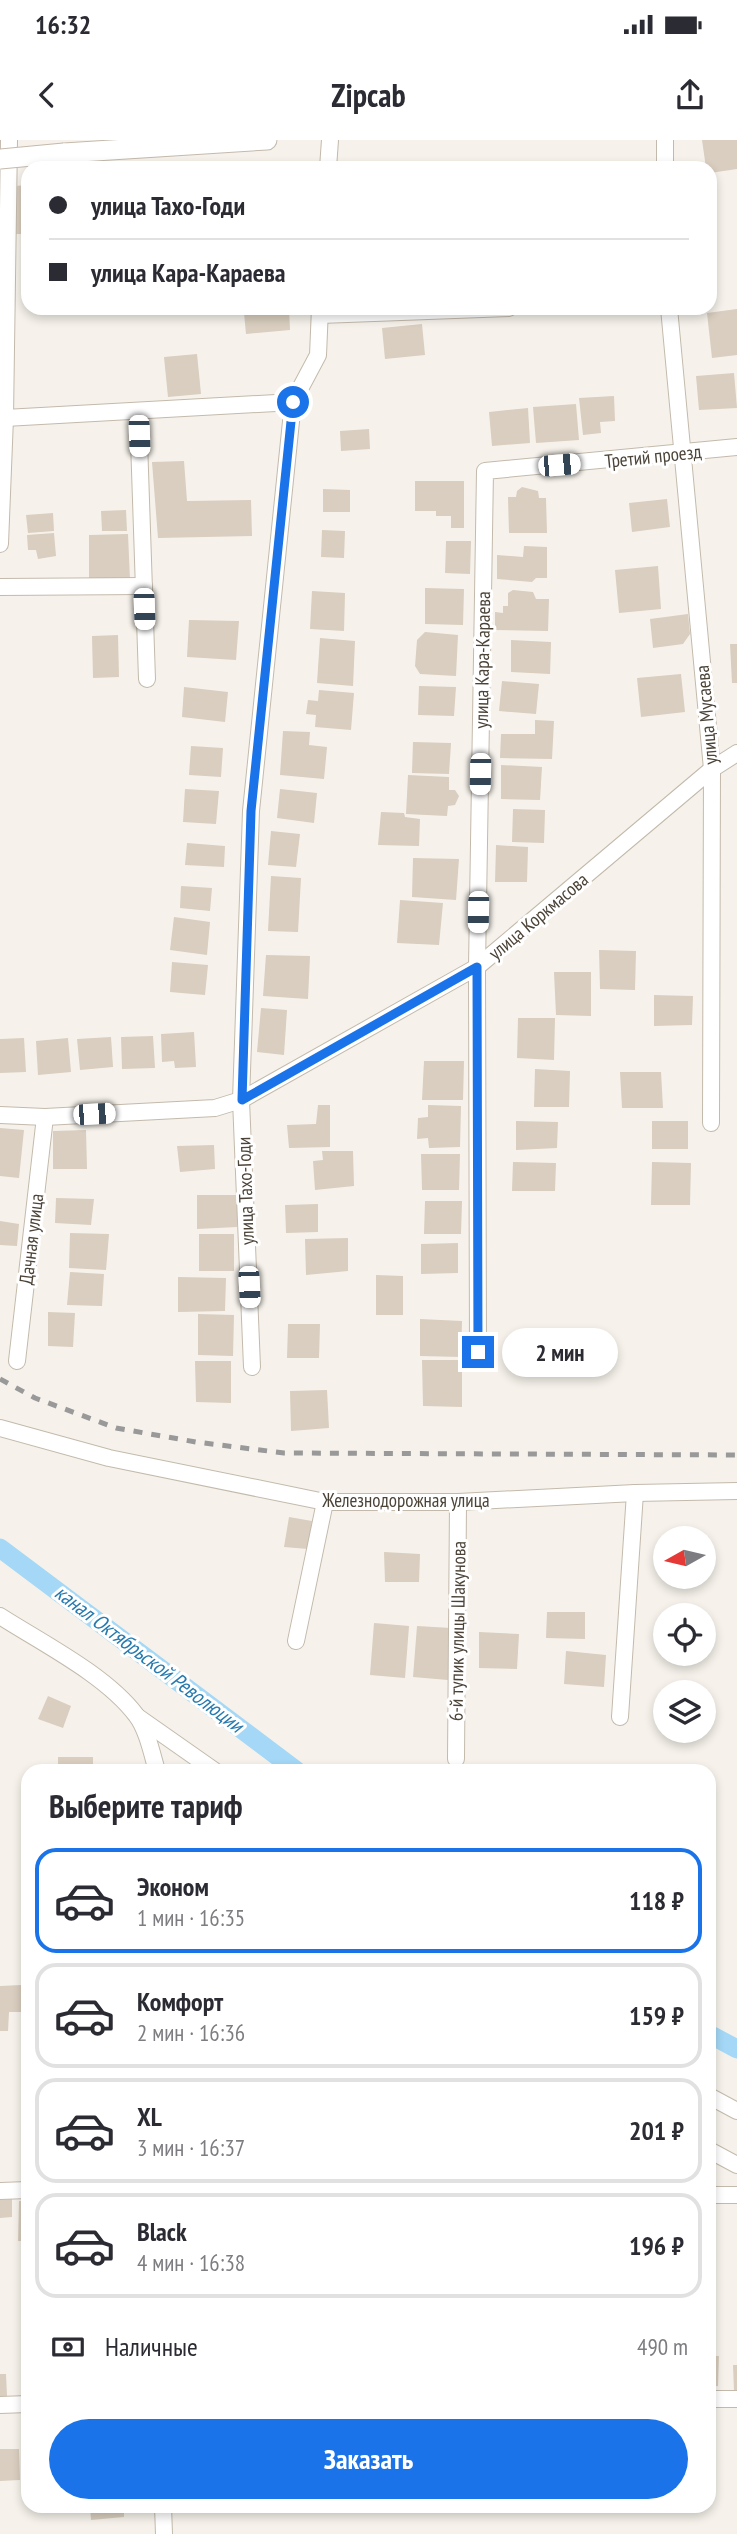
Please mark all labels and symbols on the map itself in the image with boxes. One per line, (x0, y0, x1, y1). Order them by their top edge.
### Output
route start (277, 386, 309, 418)
car (128, 415, 151, 457)
street label: Третий проезд (603, 439, 703, 473)
car (538, 453, 581, 477)
car (133, 588, 156, 630)
street label: улица Кара-Караева (469, 591, 495, 729)
street label: улица Мусаева (690, 664, 722, 766)
car (470, 753, 491, 795)
street label: улица Коркмасова (483, 867, 593, 965)
car (468, 891, 489, 933)
car (73, 1102, 116, 1126)
street label: улица Тахо-Годи (231, 1137, 259, 1245)
street label: Дачная улица (14, 1192, 48, 1286)
car (238, 1265, 261, 1309)
callout: 2 мин (503, 1328, 618, 1376)
route end (462, 1336, 494, 1368)
street label: Железнодорожная улица (321, 1488, 490, 1512)
north arrow (653, 1526, 716, 1589)
street label: 6-й тупик улицы Шакунова (443, 1541, 471, 1721)
water label: канал Октябрьской Революции (50, 1579, 250, 1739)

